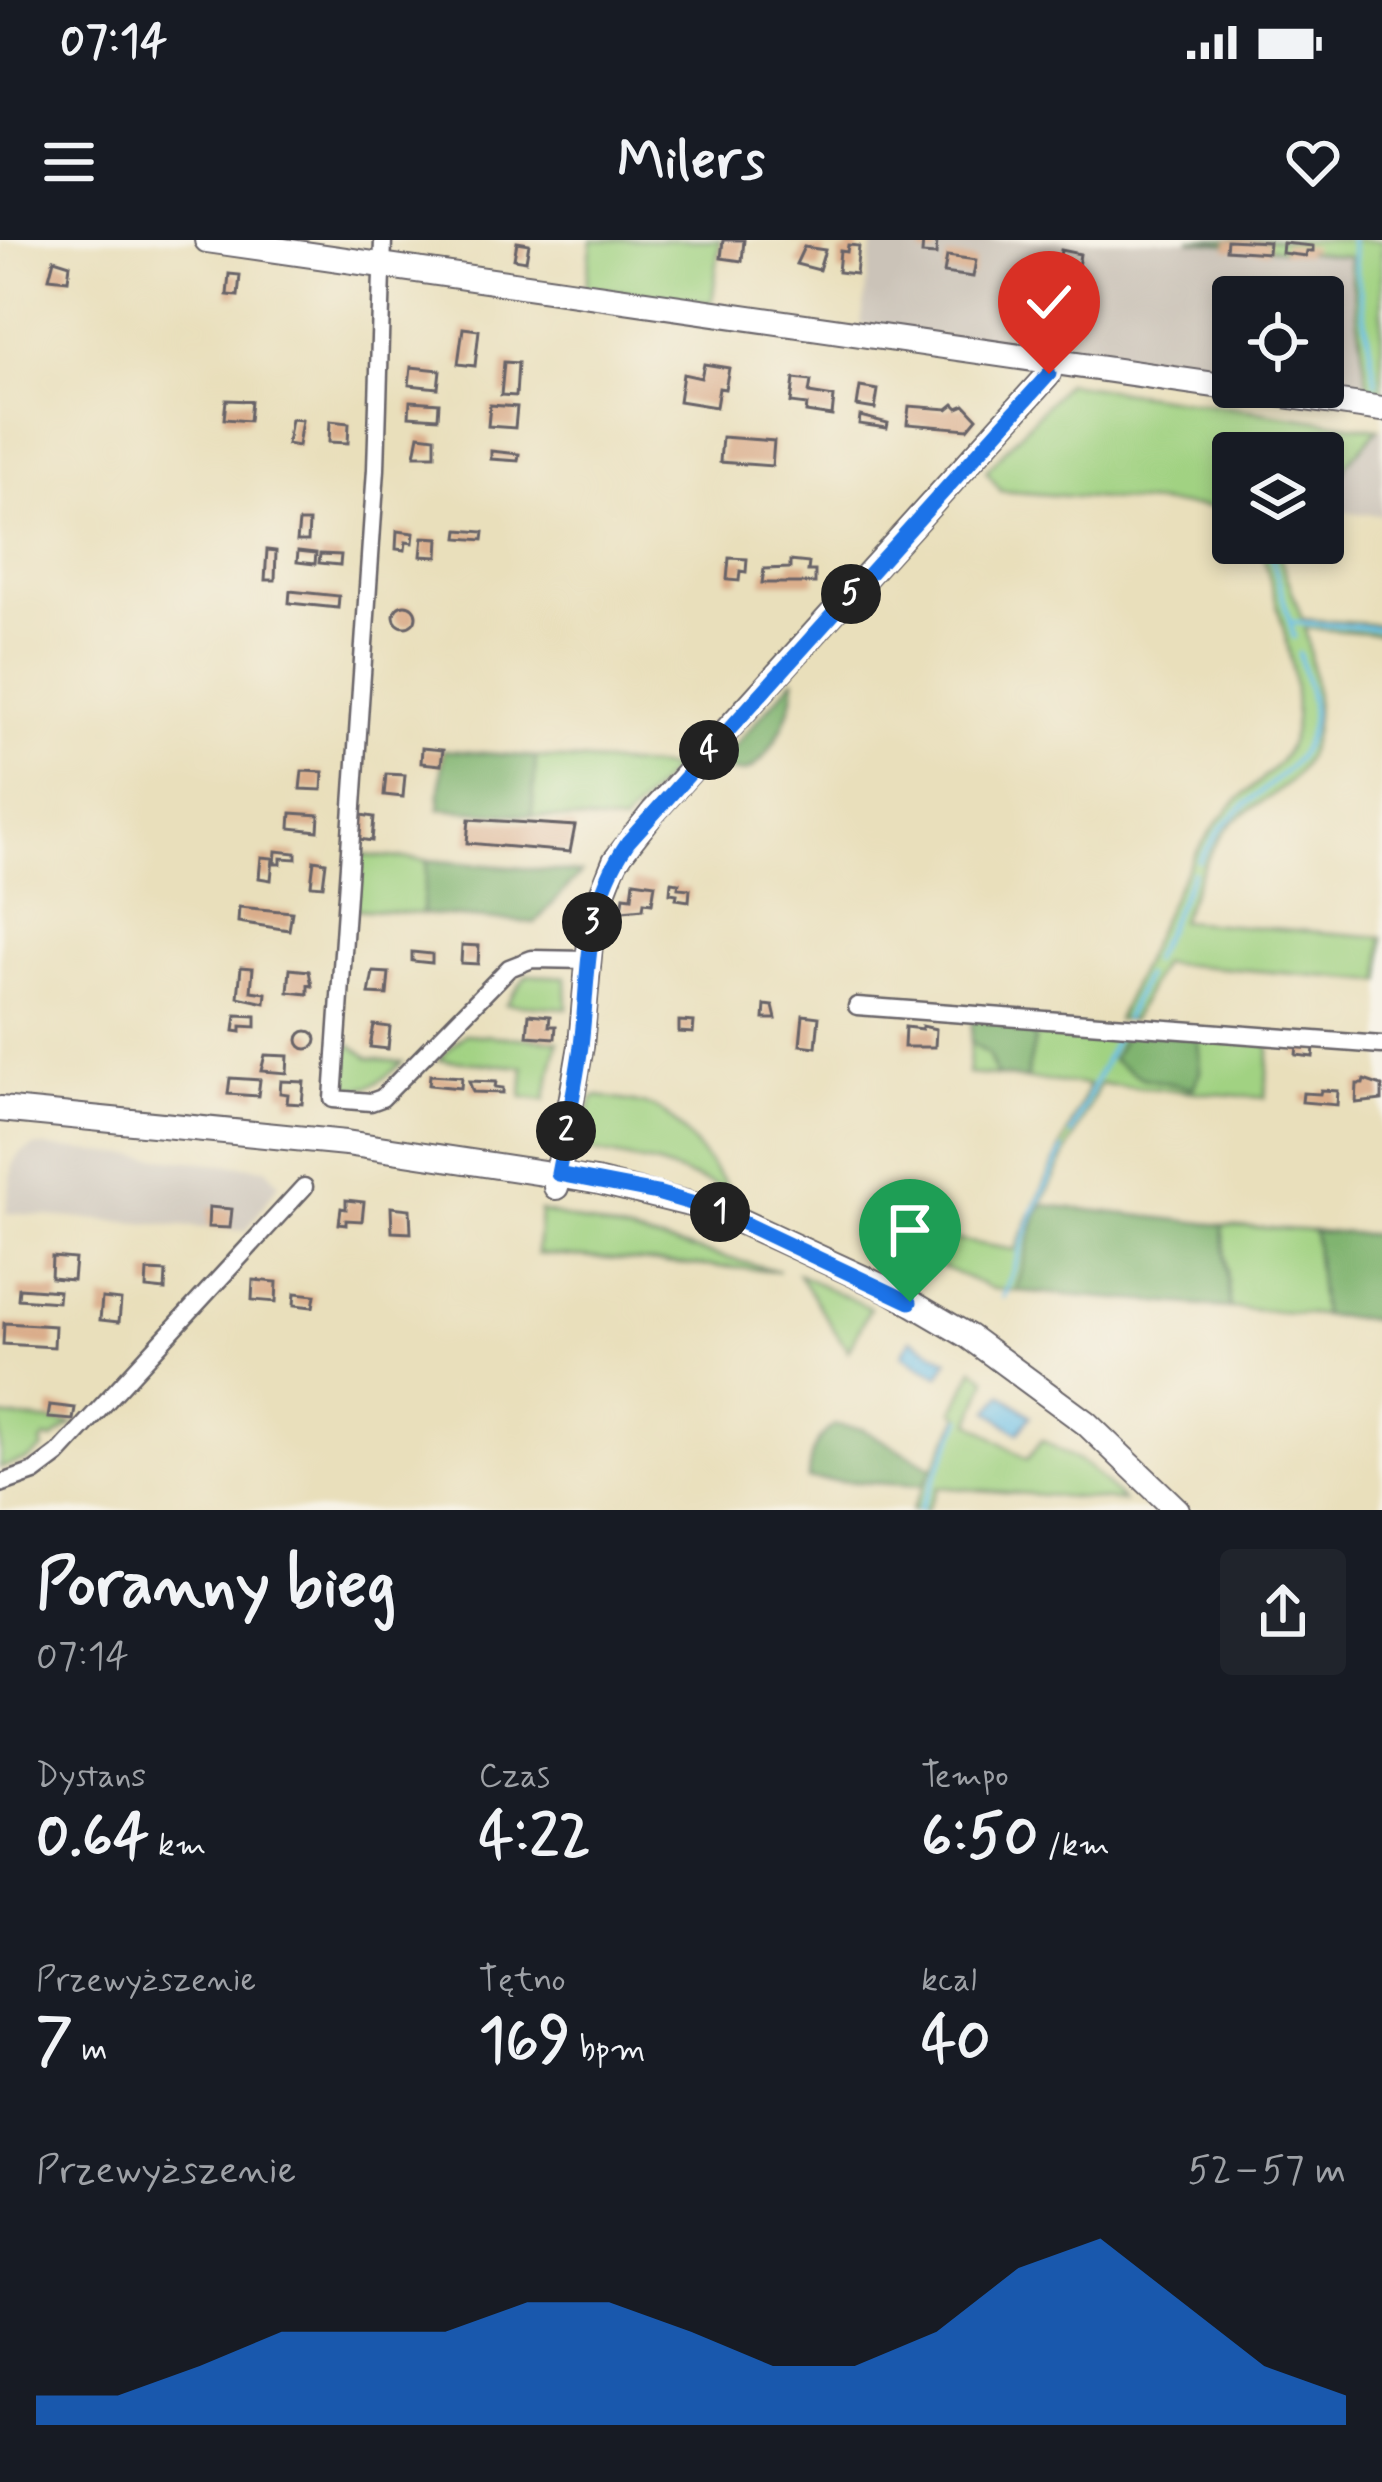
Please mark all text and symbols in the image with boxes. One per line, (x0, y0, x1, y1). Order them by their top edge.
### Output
text: 07:14 (60, 13, 167, 72)
text: Milers (617, 127, 765, 198)
icon: menu (36, 129, 102, 195)
icon: heart (1280, 129, 1346, 195)
pin (998, 251, 1100, 374)
icon: check (1016, 269, 1082, 335)
map controls (1212, 276, 1344, 564)
button: locate (1212, 276, 1344, 408)
button: layers (1212, 432, 1344, 564)
pin: 5 (821, 564, 881, 624)
text: 5 (841, 572, 861, 616)
pin: 4 (679, 720, 739, 780)
text: 4 (699, 728, 719, 772)
pin: 3 (562, 892, 622, 952)
text: 3 (585, 900, 599, 944)
pin: 2 (536, 1101, 596, 1161)
text: 2 (558, 1109, 574, 1153)
pin (859, 1179, 961, 1302)
pin: 1 (690, 1182, 750, 1242)
text: 1 (713, 1190, 727, 1234)
icon: arrive (877, 1197, 943, 1263)
text: Poranny bieg (36, 1544, 396, 1630)
button: share (1220, 1549, 1346, 1675)
text: 07:14 (36, 1632, 129, 1683)
text: Dystans (36, 1755, 146, 1799)
text: Czas (479, 1755, 550, 1799)
text: Tempo (921, 1755, 1009, 1799)
text: 0.64 (36, 1799, 149, 1878)
text: 4:22 (479, 1799, 591, 1878)
text: 6:50 (921, 1799, 1038, 1878)
text: km (149, 1824, 206, 1868)
text: /km (1038, 1824, 1110, 1868)
text: Przewyższenie (36, 1959, 256, 2003)
text: Tętno (479, 1959, 565, 2003)
text: kcal (921, 1959, 977, 2003)
text: 7 (36, 2003, 72, 2082)
text: 169 (479, 2003, 570, 2082)
text: 40 (921, 2003, 991, 2082)
text: m (72, 2028, 108, 2072)
text: bpm (570, 2028, 646, 2072)
text: Przewyższenie (36, 2146, 296, 2197)
text: 52–57 m (1187, 2146, 1346, 2197)

